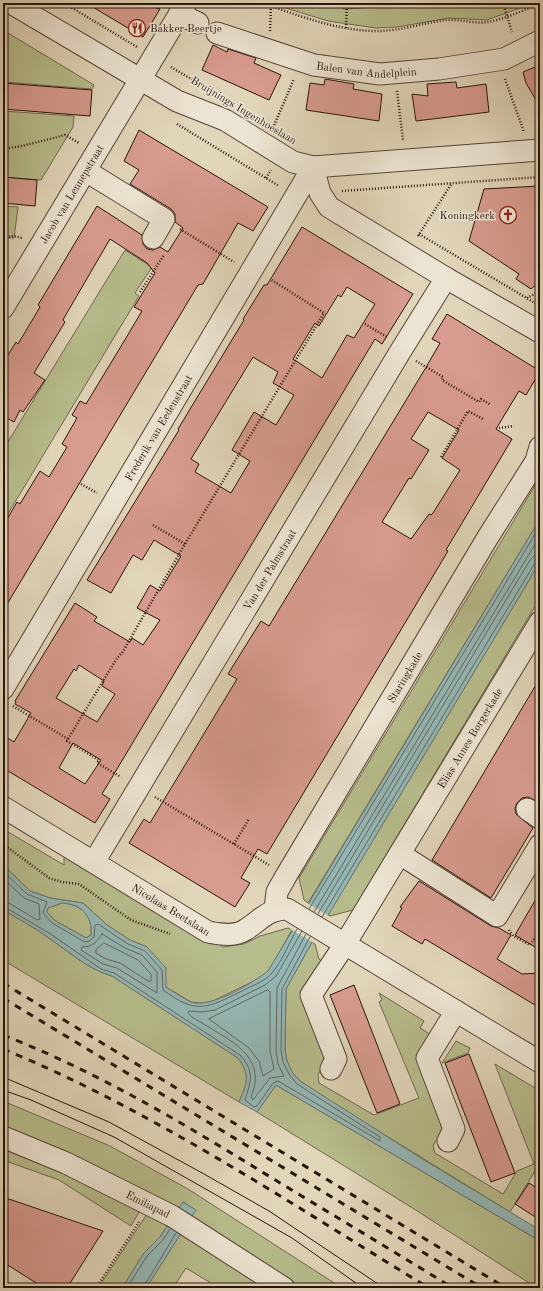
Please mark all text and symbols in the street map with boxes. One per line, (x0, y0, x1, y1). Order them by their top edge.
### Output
restaurant icon: Bakker Beertje (127, 18, 147, 38)
place label: Bakker Beertje (150, 24, 222, 35)
street label: Balen van Andelplein (315, 61, 417, 81)
street label: Bruijnings Ingenhoeslaan (188, 75, 298, 147)
street label: Jacob van Lennepstraat (39, 143, 107, 246)
church icon: Koningkerk (498, 205, 518, 225)
place label: Koningkerk (439, 211, 495, 222)
street label: Frederik van Eedenstraat (124, 373, 195, 483)
street label: Van der Palmstraat (242, 528, 299, 613)
street label: Staringkade (386, 650, 425, 705)
street label: Elias Annes Borgerkade (436, 687, 506, 791)
street label: Nicolaas Beetslaan (129, 883, 212, 939)
street label: Emiliapad (124, 1190, 171, 1221)

